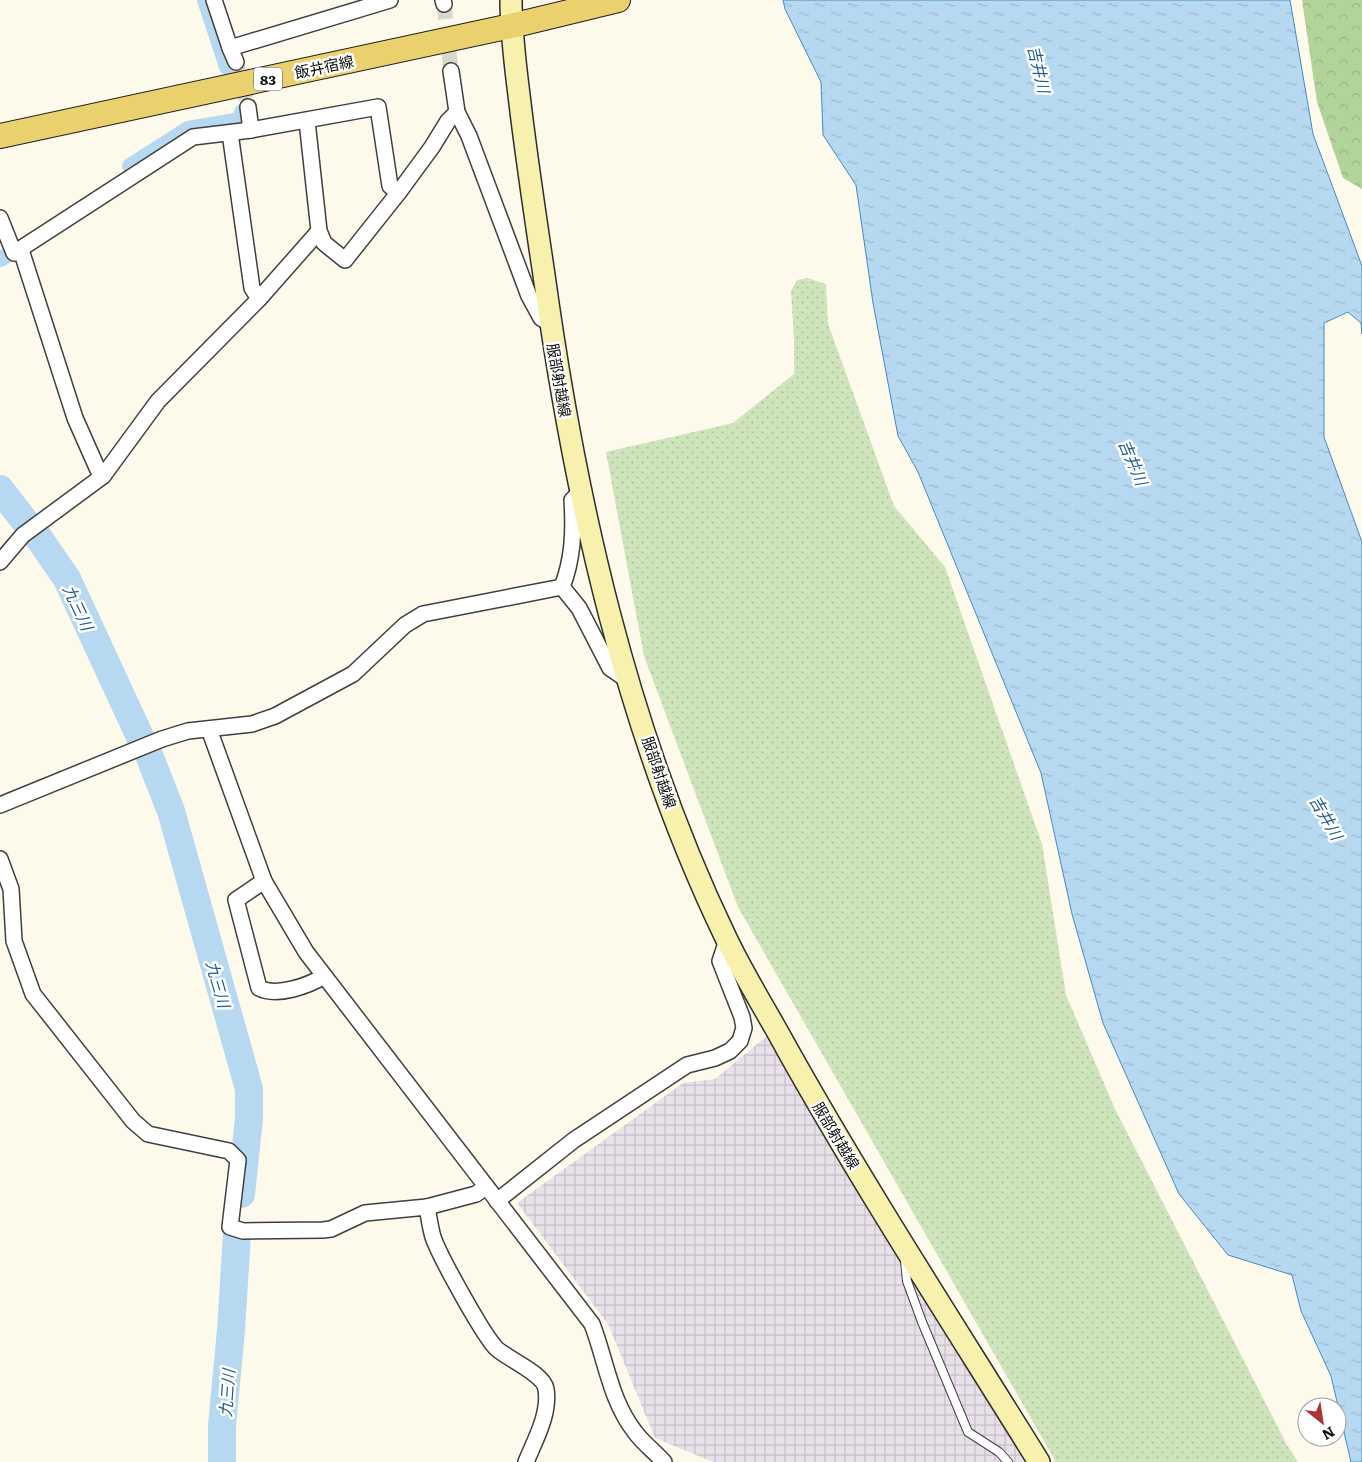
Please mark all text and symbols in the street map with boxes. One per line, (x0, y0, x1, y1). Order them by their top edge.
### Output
water label: 吉井川 (1023, 43, 1058, 97)
street label: 飯井宿線 (292, 49, 356, 83)
road number: 83 (254, 68, 282, 90)
street label: 服部射越線 (542, 341, 578, 419)
water label: 吉井川 (1114, 435, 1155, 491)
water label: 九三川 (58, 580, 101, 636)
street label: 服部射越線 (637, 733, 683, 811)
water label: 吉井川 (1305, 790, 1350, 846)
water label: 九三川 (201, 958, 238, 1012)
street label: 服部射越線 (808, 1097, 866, 1173)
water label: 九三川 (212, 1366, 240, 1418)
north arrow (1297, 1397, 1347, 1447)
text: N (1319, 1423, 1339, 1446)

